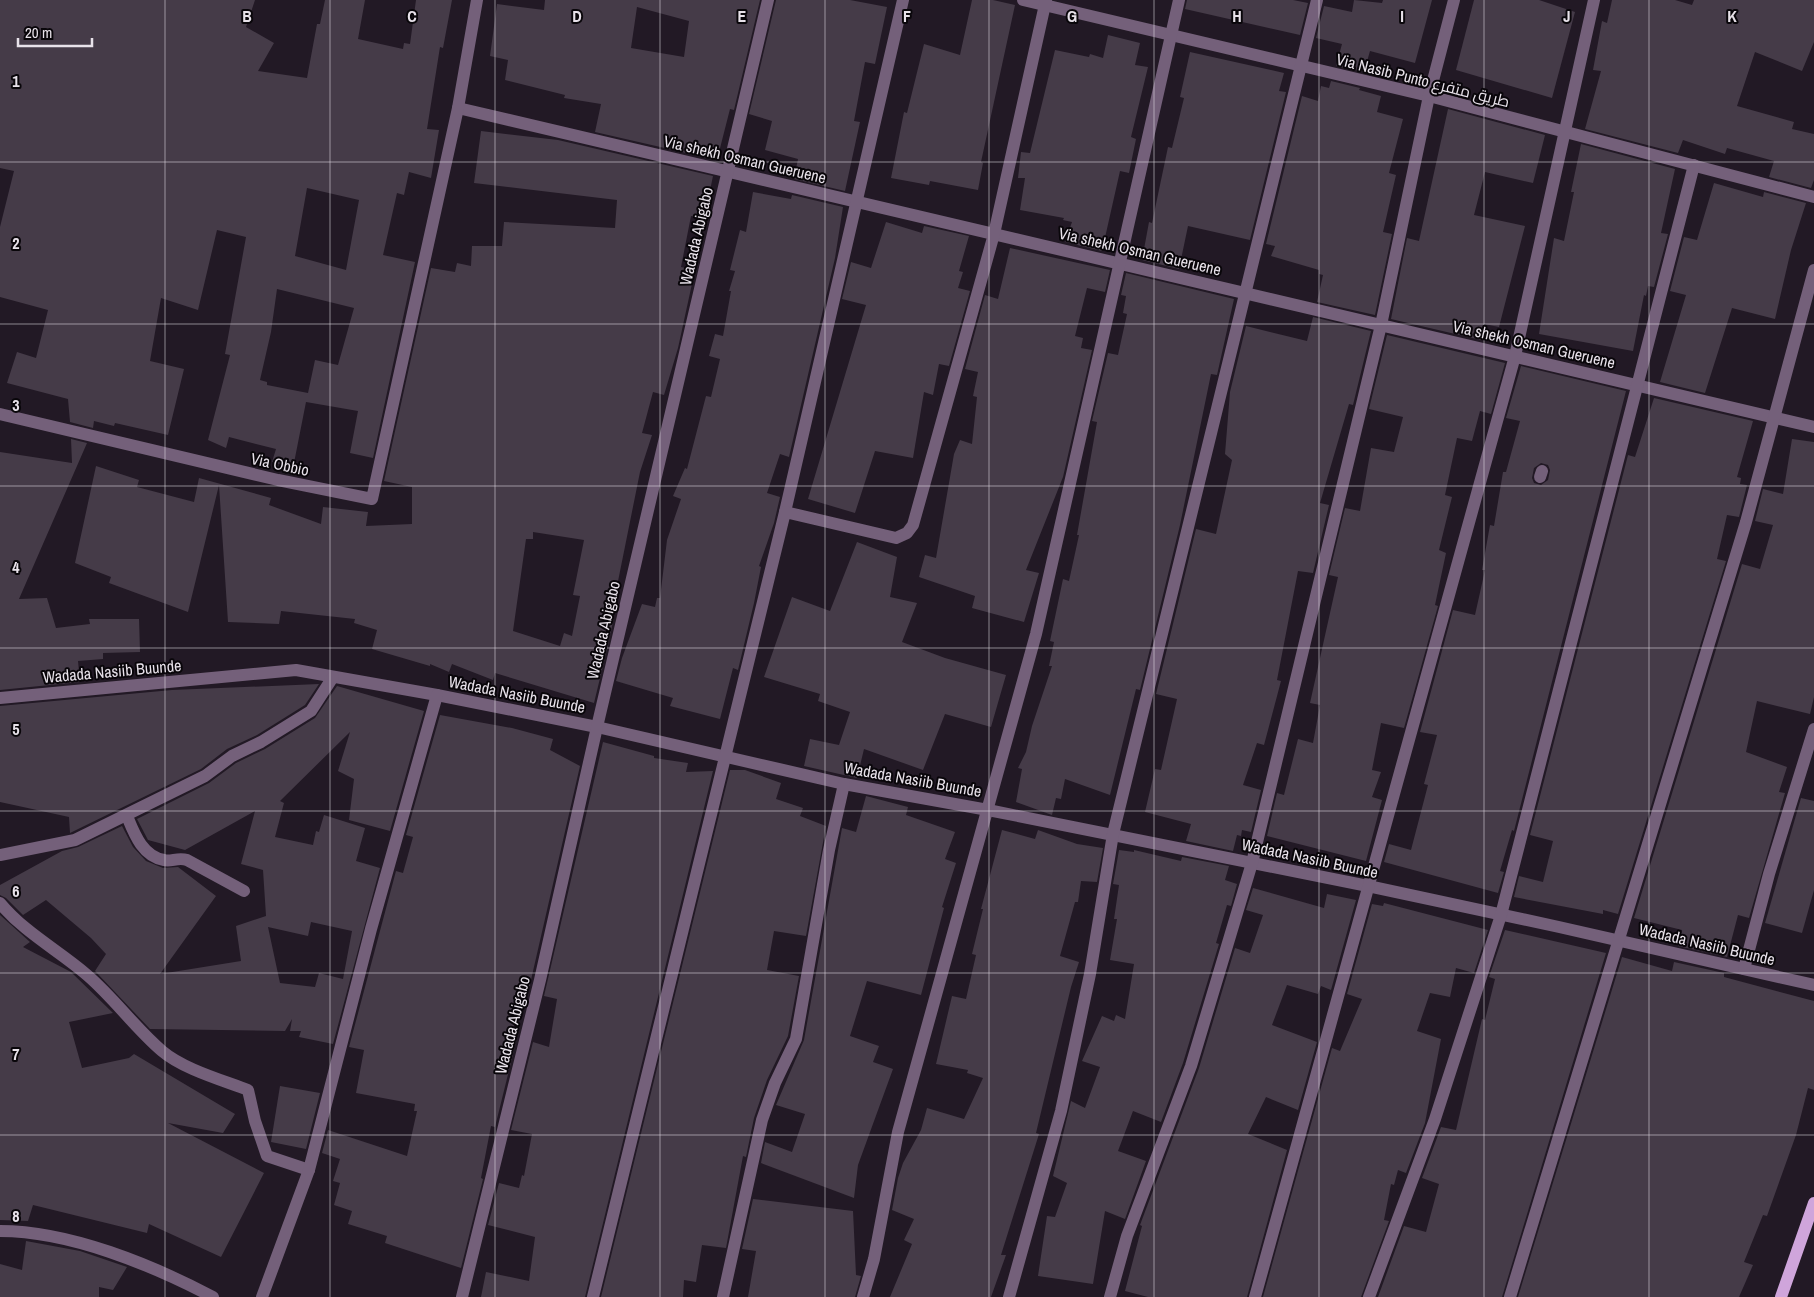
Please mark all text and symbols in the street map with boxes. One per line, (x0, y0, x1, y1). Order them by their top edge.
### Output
text: B (242, 5, 252, 27)
text: C (407, 5, 417, 27)
text: D (572, 5, 582, 27)
text: E (738, 5, 747, 27)
text: F (903, 5, 911, 27)
text: G (1067, 5, 1077, 27)
text: H (1232, 5, 1242, 27)
text: I (1400, 5, 1404, 27)
text: J (1563, 5, 1571, 27)
text: K (1727, 5, 1737, 27)
scale bar (18, 15, 91, 47)
text: 20 m (25, 22, 52, 43)
street label: Via Nasib Punto طريق متفرع (1334, 48, 1512, 113)
text: 1 (12, 70, 20, 92)
street label: Via shekh Osman Gueruene (662, 130, 828, 188)
street label: Wadada Abigabo (674, 185, 718, 287)
street label: Via shekh Osman Gueruene (1057, 222, 1223, 280)
text: 2 (12, 232, 20, 254)
street label: Via shekh Osman Gueruene (1451, 315, 1617, 373)
text: 3 (12, 394, 20, 416)
street label: Via Obbio (249, 447, 311, 481)
text: 4 (12, 556, 20, 578)
street label: Wadada Abigabo (581, 579, 625, 681)
street label: Wadada Nasiib Buunde (42, 654, 182, 688)
street label: Wadada Nasiib Buunde (447, 670, 587, 718)
text: 5 (12, 718, 20, 740)
street label: Wadada Nasiib Buunde (843, 756, 983, 802)
street label: Wadada Nasiib Buunde (1240, 833, 1380, 883)
text: 6 (12, 880, 20, 902)
street label: Wadada Nasiib Buunde (1637, 918, 1777, 970)
street label: Wadada Abigabo (489, 974, 535, 1076)
text: 7 (12, 1043, 20, 1065)
text: 8 (12, 1205, 20, 1227)

